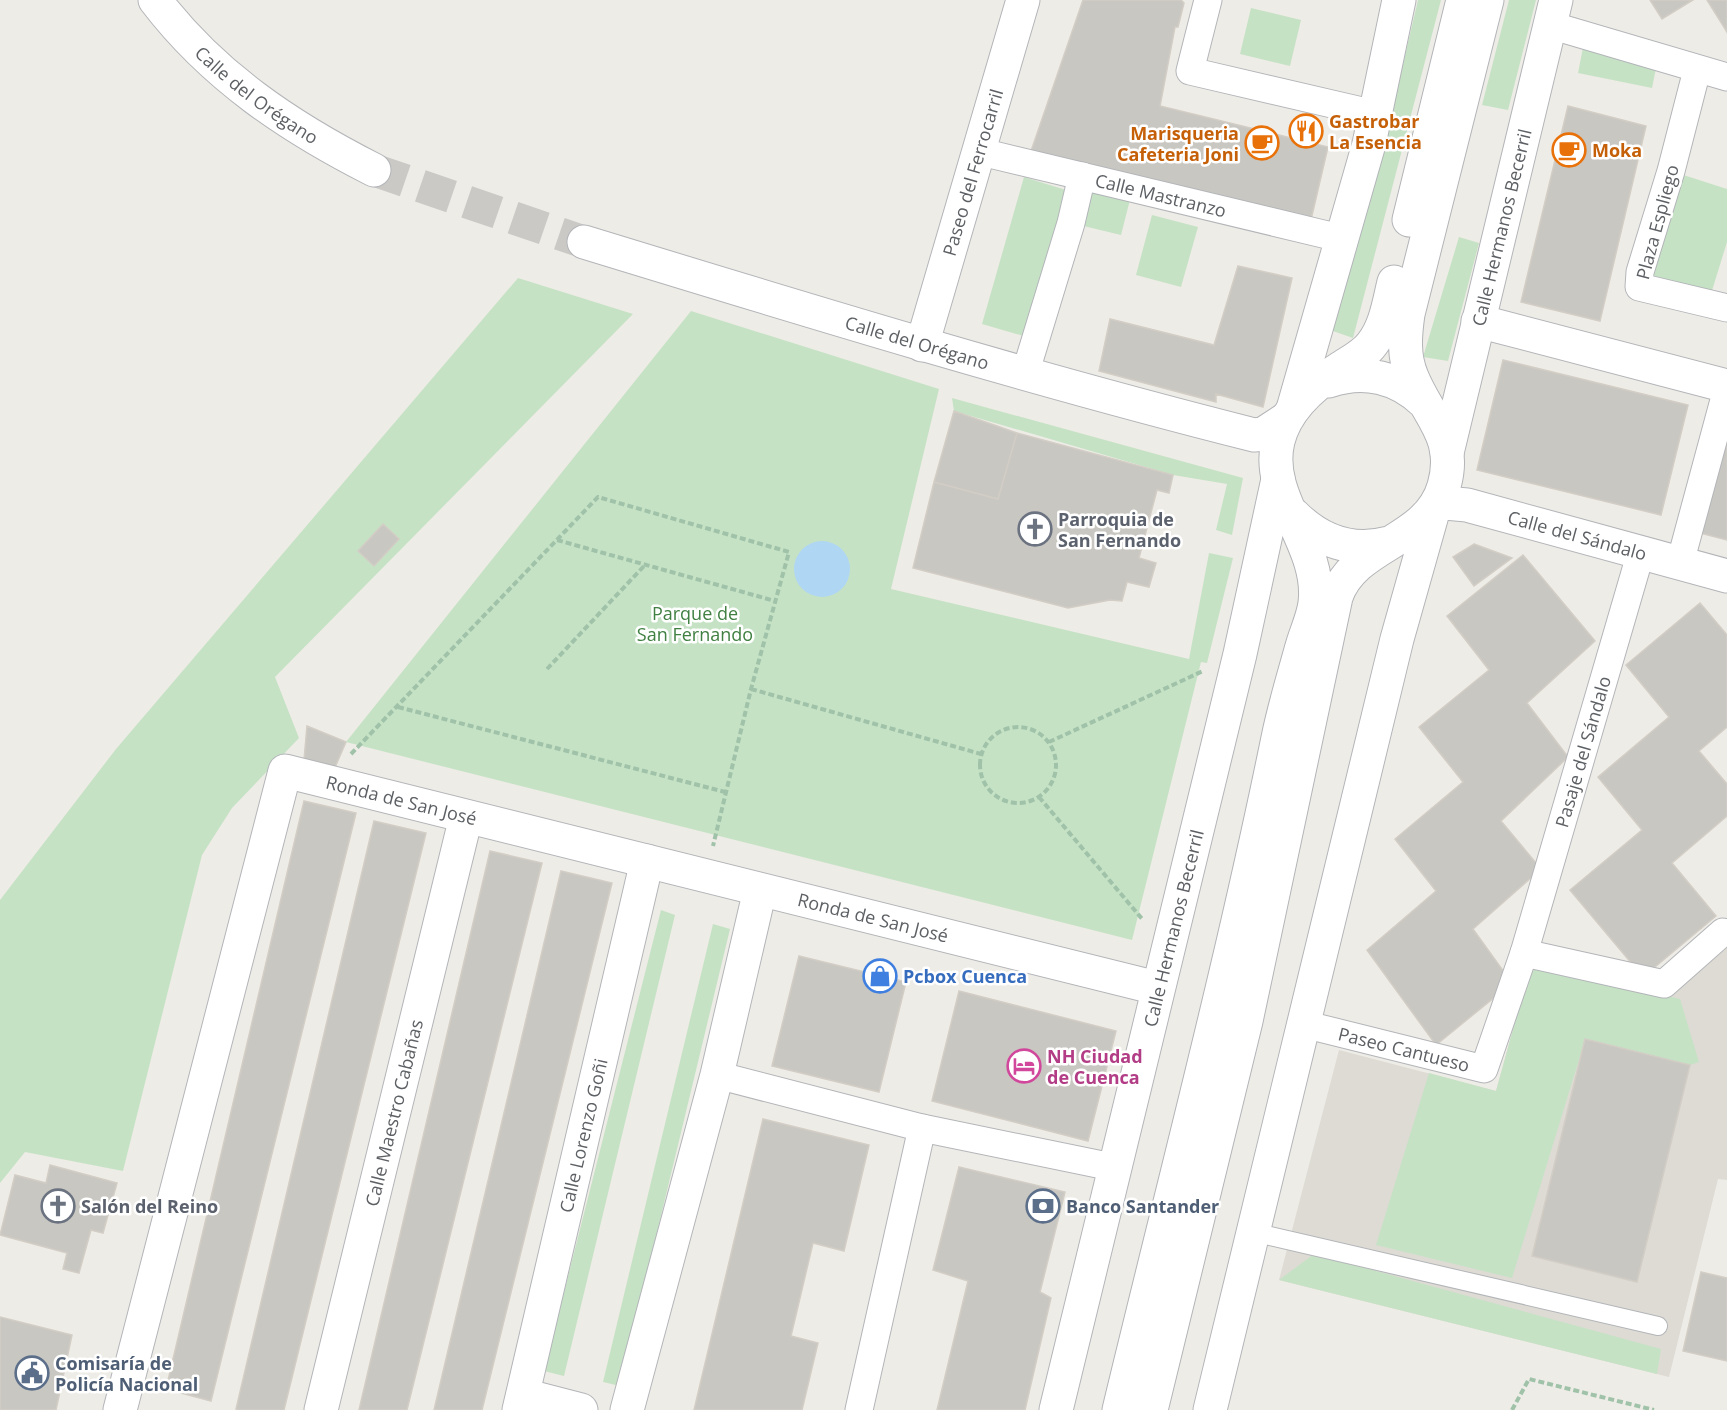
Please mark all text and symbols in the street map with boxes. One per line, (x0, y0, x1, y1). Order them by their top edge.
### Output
street label: Calle del Orégano (190, 41, 323, 149)
street label: Paseo del Ferrocarril (937, 86, 1008, 259)
place label: Gastrobar La Esencia (1329, 109, 1422, 154)
restaurant icon: Gastrobar La Esencia (1288, 113, 1324, 149)
place label: Marisqueria Cafeteria Joni (1117, 121, 1239, 166)
cafe icon: Marisqueria Cafeteria Joni (1244, 125, 1280, 161)
street label: Calle Hermanos Becerril (1466, 126, 1537, 329)
cafe icon: Moka (1551, 132, 1587, 168)
place label: Moka (1592, 138, 1642, 162)
street label: Plaza Espliego (1630, 162, 1684, 282)
street label: Calle Mastranzo (1093, 168, 1229, 222)
street label: Calle del Orégano (842, 310, 992, 375)
street label: Calle del Sándalo (1505, 505, 1649, 566)
place label: Parroquia de San Fernando (1058, 507, 1181, 552)
church icon: Parroquia de San Fernando (1017, 511, 1053, 547)
park label: Parque de San Fernando (637, 601, 753, 646)
street label: Pasaje del Sándalo (1549, 673, 1616, 830)
street label: Ronda de San José (324, 770, 479, 830)
street label: Calle Hermanos Becerril (1138, 827, 1209, 1029)
street label: Ronda de San José (795, 887, 951, 948)
shop icon: Pcbox Cuenca (862, 958, 898, 994)
place label: Pcbox Cuenca (903, 964, 1027, 988)
street label: Calle Maestro Cabañas (359, 1017, 428, 1209)
street label: Paseo Cantueso (1336, 1021, 1472, 1077)
place label: NH Ciudad de Cuenca (1047, 1044, 1143, 1089)
hotel icon: NH Ciudad de Cuenca (1006, 1048, 1042, 1084)
street label: Calle Lorenzo Goñi (553, 1056, 613, 1215)
church icon: Salón del Reino (40, 1188, 76, 1224)
bank icon: Banco Santander (1025, 1188, 1061, 1224)
place label: Salón del Reino (81, 1194, 218, 1218)
place label: Banco Santander (1066, 1194, 1219, 1218)
place label: Comisaría de Policía Nacional (55, 1351, 198, 1396)
public building icon: Comisaría de Policía Nacional (14, 1355, 50, 1391)

